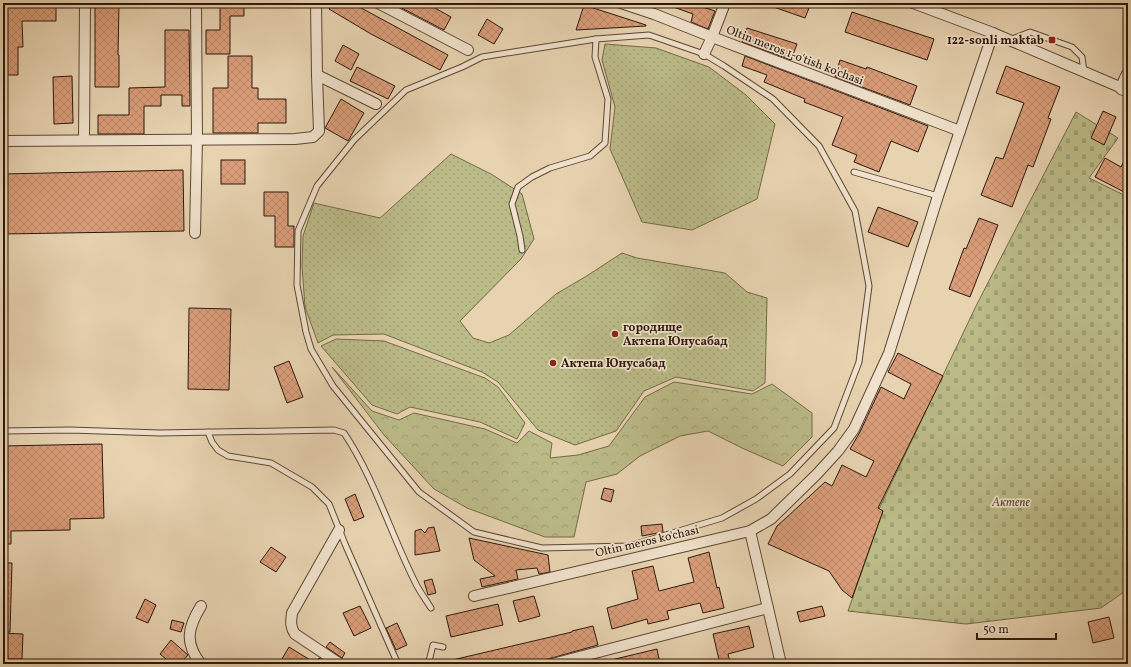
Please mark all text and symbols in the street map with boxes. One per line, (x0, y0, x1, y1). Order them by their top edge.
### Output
street label: Oltin meros 1-o'tish ko'chasi (724, 22, 866, 90)
place label: 122-sonli maktab (947, 33, 1044, 49)
marker: 122-sonli maktab (1047, 35, 1057, 45)
place label: городище Актепа Юнусабад (623, 320, 728, 350)
marker: городище Актепа Юнусабад (610, 329, 620, 339)
place label: Актепа Юнусабад (561, 356, 666, 372)
marker: Актепа Юнусабад (548, 358, 558, 368)
park label: Актепе (991, 495, 1030, 511)
street label: Oltin meros ko'chasi (594, 522, 701, 562)
scale bar (977, 615, 1056, 641)
text: 50 m (983, 622, 1009, 638)

